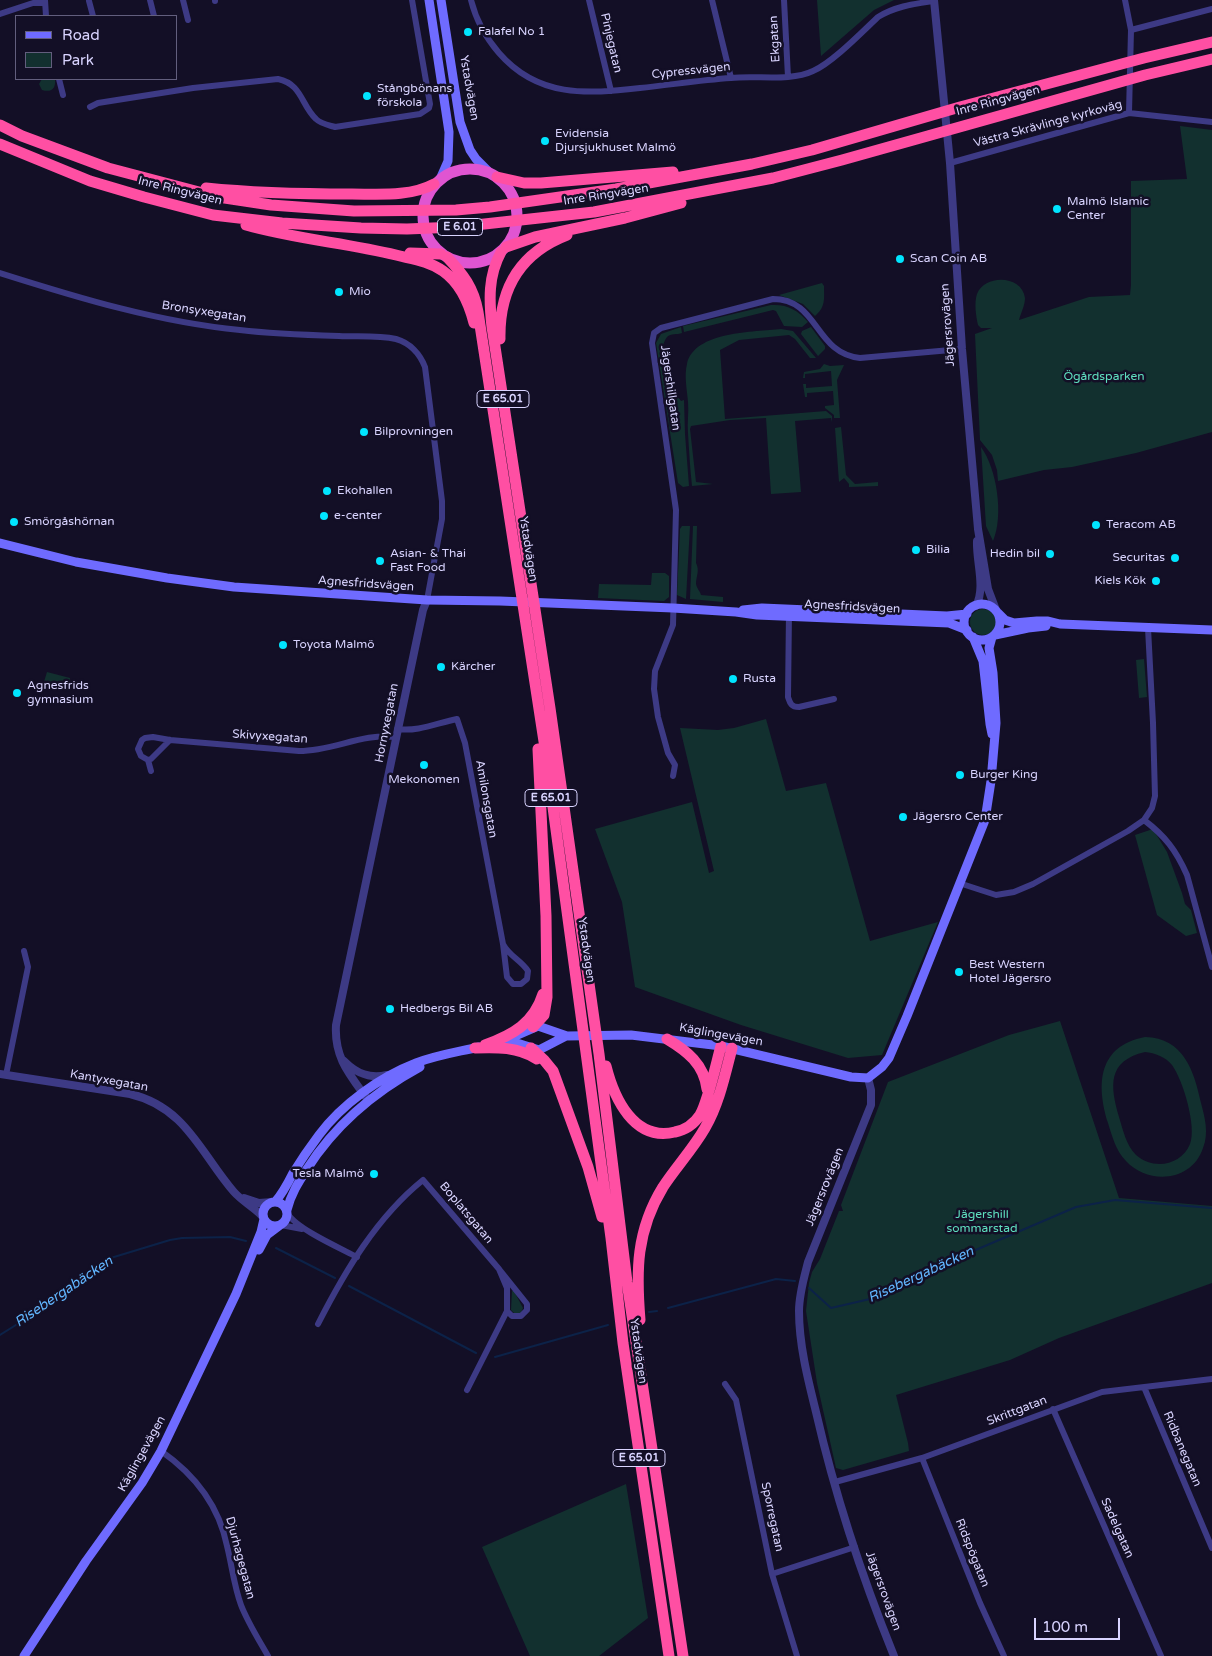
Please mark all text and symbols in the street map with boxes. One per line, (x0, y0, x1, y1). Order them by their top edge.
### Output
street label: Pinjegatan (597, 12, 625, 74)
legend (15, 15, 178, 80)
street label: Ekgatan (767, 15, 783, 63)
place label: Falafel No 1 (478, 25, 545, 39)
text: Road (62, 26, 100, 44)
marker: Falafel No 1 (462, 26, 474, 38)
text: Park (62, 51, 94, 69)
street label: Ystadvägen (456, 54, 482, 122)
street label: Cypressvägen (651, 60, 731, 82)
place label: Stångbönans förskola (377, 82, 452, 110)
street label: Inre Ringvägen (955, 83, 1041, 119)
marker: Stångbönans förskola (361, 90, 373, 102)
street label: Västra Skrävlinge kyrkoväg (972, 97, 1124, 151)
place label: Evidensia Djursjukhuset Malmö (555, 127, 676, 155)
marker: Evidensia Djursjukhuset Malmö (539, 135, 551, 147)
street label: Inre Ringvägen (137, 174, 223, 208)
street label: Inre Ringvägen (562, 181, 650, 209)
place label: Malmö Islamic Center (1067, 195, 1149, 223)
marker: Malmö Islamic Center (1051, 203, 1063, 215)
road number: E 6.01 (438, 218, 482, 236)
place label: Scan Coin AB (910, 252, 987, 266)
marker: Scan Coin AB (894, 253, 906, 265)
street label: Jägersrovägen (938, 283, 958, 367)
place label: Mio (349, 285, 371, 299)
marker: Mio (333, 286, 345, 298)
street label: Bronsyxegatan (161, 298, 247, 326)
street label: Jägershillgatan (657, 344, 683, 432)
park label: Ögårdsparken (1063, 370, 1145, 384)
road number: E 65.01 (477, 390, 529, 408)
place label: Bilprovningen (374, 425, 453, 439)
marker: Bilprovningen (358, 426, 370, 438)
place label: Ekohallen (337, 484, 393, 498)
marker: Ekohallen (321, 485, 333, 497)
place label: e-center (334, 509, 382, 523)
marker: e-center (318, 510, 330, 522)
place label: Smörgåshörnan (24, 515, 115, 529)
street label: Ystadvägen (516, 515, 540, 583)
marker: Smörgåshörnan (8, 516, 20, 528)
place label: Teracom AB (1106, 518, 1176, 532)
marker: Teracom AB (1090, 519, 1102, 531)
place label: Bilia (926, 543, 950, 557)
marker: Bilia (910, 544, 922, 556)
place label: Asian- & Thai Fast Food (390, 547, 466, 575)
place label: Hedin bil (990, 547, 1040, 561)
marker: Hedin bil (1044, 548, 1056, 560)
place label: Securitas (1112, 551, 1165, 565)
marker: Securitas (1169, 552, 1181, 564)
marker: Asian- & Thai Fast Food (374, 555, 386, 567)
street label: Agnesfridsvägen (317, 573, 415, 595)
place label: Kiels Kök (1094, 574, 1146, 588)
marker: Kiels Kök (1150, 575, 1162, 587)
street label: Agnesfridsvägen (803, 597, 901, 617)
place label: Toyota Malmö (293, 638, 374, 652)
marker: Toyota Malmö (277, 639, 289, 651)
place label: Kärcher (451, 660, 495, 674)
marker: Kärcher (435, 661, 447, 673)
place label: Rusta (743, 672, 776, 686)
marker: Rusta (727, 673, 739, 685)
place label: Agnesfrids gymnasium (27, 679, 93, 707)
street label: Hornyxegatan (372, 682, 402, 764)
marker: Agnesfrids gymnasium (11, 687, 23, 699)
street label: Skivyxegatan (232, 727, 308, 747)
marker: Mekonomen (418, 759, 430, 771)
street label: Amilonsgatan (472, 759, 500, 839)
place label: Burger King (970, 768, 1038, 782)
marker: Burger King (954, 769, 966, 781)
place label: Mekonomen (388, 773, 460, 787)
road number: E 65.01 (525, 790, 577, 806)
place label: Jägersro Center (913, 810, 1003, 824)
marker: Jägersro Center (897, 811, 909, 823)
street label: Ystadvägen (574, 916, 598, 984)
place label: Best Western Hotel Jägersro (969, 958, 1051, 986)
marker: Best Western Hotel Jägersro (953, 966, 965, 978)
place label: Hedbergs Bil AB (400, 1002, 493, 1016)
marker: Hedbergs Bil AB (384, 1003, 396, 1015)
street label: Käglingevägen (678, 1021, 764, 1049)
street label: Kantyxegatan (69, 1067, 149, 1095)
street label: Jägersrovägen (803, 1146, 847, 1228)
place label: Tesla Malmö (292, 1167, 364, 1181)
marker: Tesla Malmö (368, 1168, 380, 1180)
street label: Boplatsgatan (436, 1179, 496, 1247)
park label: Jägershill sommarstad (946, 1208, 1018, 1236)
water label: Risebergabäcken (865, 1243, 977, 1307)
water label: Risebergabäcken (12, 1253, 116, 1331)
street label: Ystadvägen (626, 1317, 650, 1385)
street label: Skrittgatan (985, 1393, 1049, 1429)
street label: Ridbanegatan (1160, 1409, 1204, 1489)
street label: Käglingevägen (115, 1413, 169, 1495)
road number: E 65.01 (613, 1450, 665, 1466)
street label: Sporregatan (758, 1481, 786, 1553)
street label: Sadelgatan (1097, 1496, 1137, 1560)
street label: Djurhagegatan (222, 1515, 258, 1601)
street label: Ridspögatan (952, 1517, 992, 1589)
street label: Jägersrovägen (862, 1549, 904, 1633)
scale bar (1037, 1608, 1123, 1640)
text: 100 m (1042, 1618, 1088, 1636)

